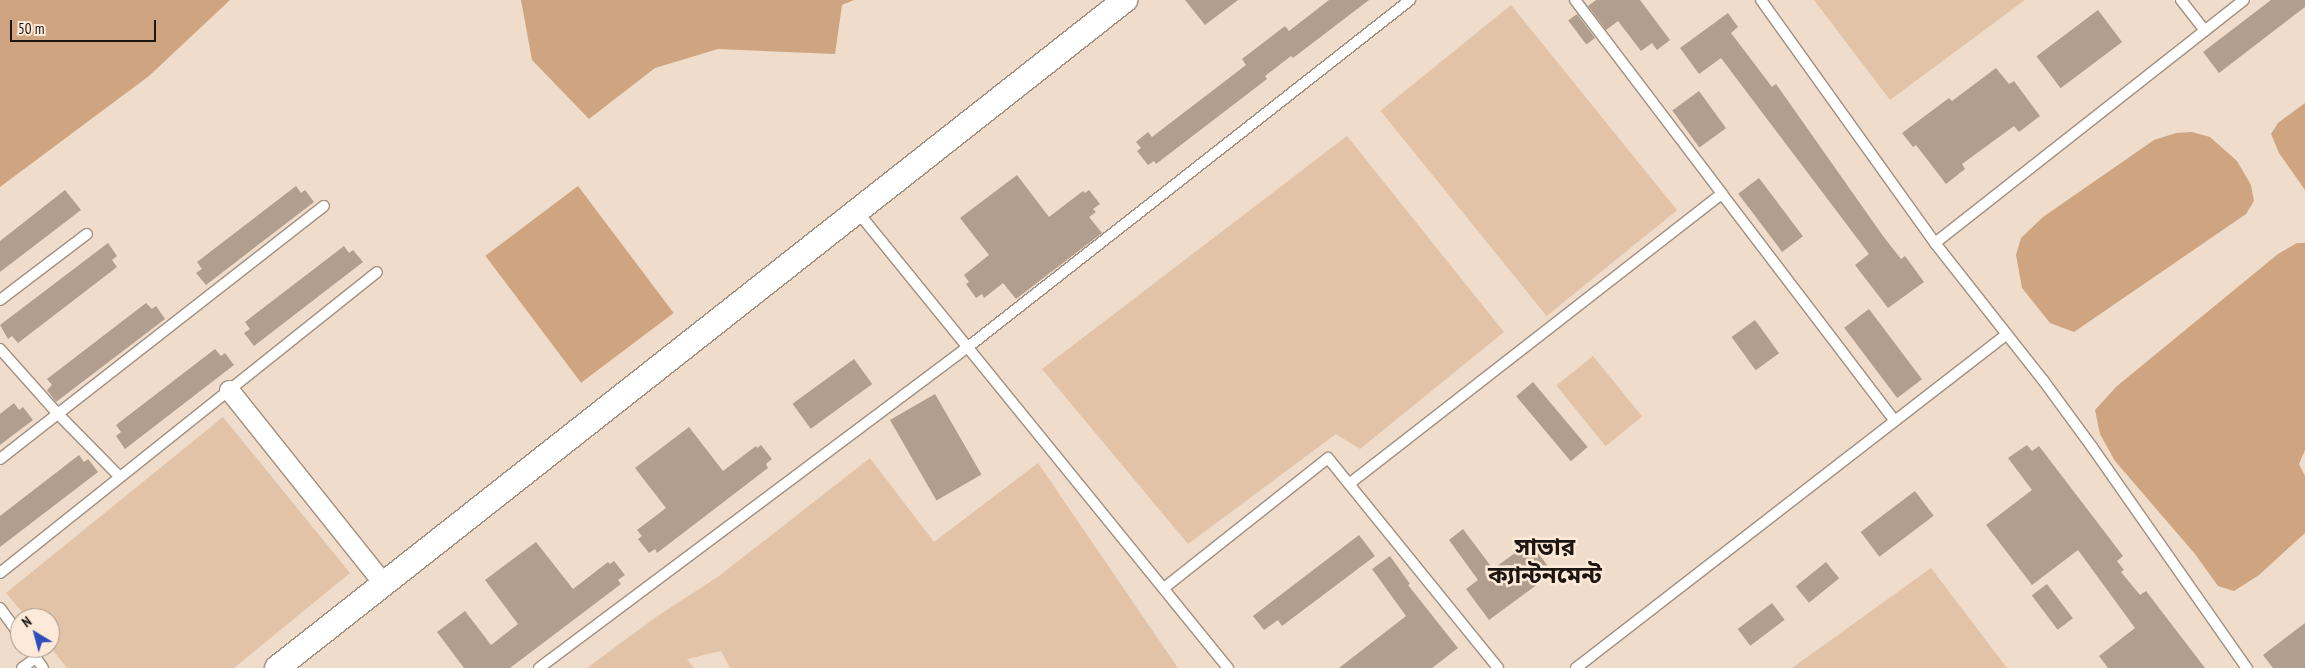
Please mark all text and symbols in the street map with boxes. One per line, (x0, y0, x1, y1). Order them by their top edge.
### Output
scale bar (12, 10, 159, 42)
text: 50 m (18, 19, 44, 38)
district label: সাভার ক্যান্টনমেন্ট (1488, 533, 1602, 589)
north arrow (10, 608, 60, 658)
text: N (18, 612, 35, 631)

